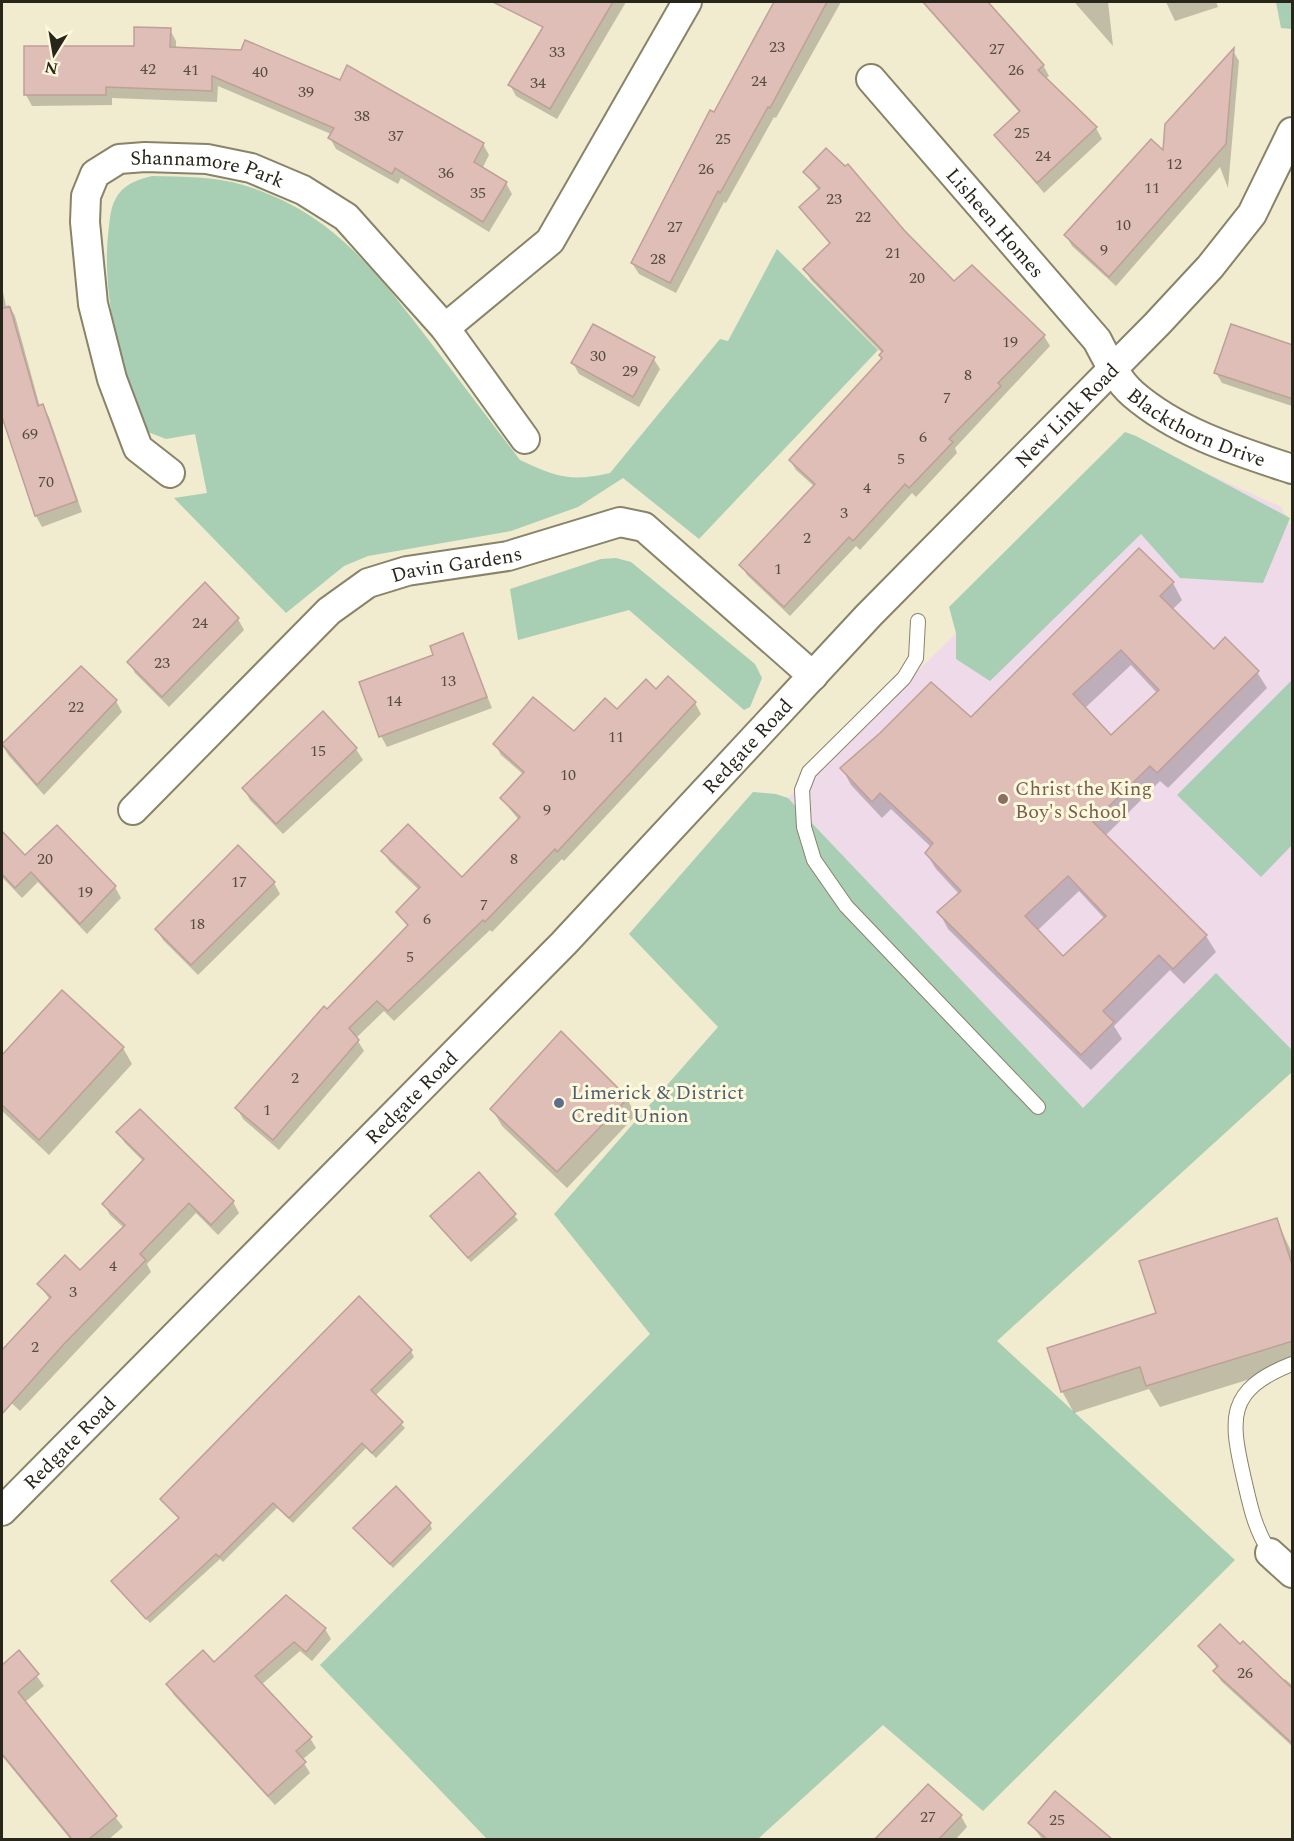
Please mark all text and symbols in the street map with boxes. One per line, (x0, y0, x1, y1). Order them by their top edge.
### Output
north arrow (24, 24, 84, 84)
house number: 23 (769, 35, 785, 59)
house number: 27 (989, 37, 1005, 61)
house number: 33 (549, 40, 565, 64)
text: N (43, 55, 60, 81)
house number: 42 (140, 57, 156, 81)
house number: 41 (183, 58, 199, 82)
house number: 26 (1008, 58, 1024, 82)
house number: 40 (252, 60, 268, 84)
house number: 24 (751, 69, 767, 93)
house number: 34 (530, 71, 546, 95)
house number: 39 (298, 80, 314, 104)
house number: 38 (354, 104, 370, 128)
house number: 25 (1014, 121, 1030, 145)
house number: 37 (388, 124, 404, 148)
house number: 25 (715, 127, 731, 151)
street label: Shannamore Park (129, 143, 289, 196)
house number: 24 (1035, 144, 1051, 168)
house number: 12 (1166, 152, 1182, 176)
house number: 26 (698, 157, 714, 181)
house number: 36 (438, 161, 454, 185)
street label: Lisheen Homes (938, 161, 1051, 285)
house number: 11 (1144, 176, 1160, 200)
house number: 35 (470, 181, 486, 205)
house number: 23 (826, 187, 842, 211)
house number: 22 (855, 205, 871, 229)
house number: 10 (1115, 213, 1131, 237)
house number: 27 (667, 215, 683, 239)
house number: 9 (1100, 238, 1108, 262)
house number: 21 (885, 241, 901, 265)
house number: 28 (650, 247, 666, 271)
house number: 20 (909, 266, 925, 290)
house number: 19 (1002, 330, 1018, 354)
house number: 30 (590, 344, 606, 368)
street label: New Link Road (1008, 356, 1126, 475)
house number: 29 (622, 359, 638, 383)
house number: 8 (964, 363, 972, 387)
street label: Blackthorn Drive (1120, 381, 1269, 475)
house number: 7 (943, 386, 951, 410)
house number: 69 (22, 422, 38, 446)
house number: 6 (919, 425, 927, 449)
house number: 5 (897, 447, 905, 471)
house number: 70 (38, 470, 54, 494)
house number: 4 (863, 476, 871, 500)
house number: 3 (840, 501, 848, 525)
house number: 2 (803, 526, 811, 550)
street label: Davin Gardens (387, 539, 526, 591)
house number: 1 (774, 557, 782, 581)
house number: 24 (192, 611, 208, 635)
house number: 23 (154, 651, 170, 675)
house number: 13 (440, 669, 456, 693)
house number: 14 (386, 689, 402, 713)
street label: Redgate Road (696, 692, 800, 801)
house number: 22 (68, 695, 84, 719)
house number: 11 (608, 725, 624, 749)
house number: 15 (310, 739, 326, 763)
house number: 10 (560, 763, 576, 787)
place label: Christ the King Boy's School (1015, 774, 1152, 827)
marker: Christ the King Boy's School (996, 792, 1010, 806)
house number: 9 (543, 798, 551, 822)
house number: 20 (37, 847, 53, 871)
house number: 8 (510, 847, 518, 871)
house number: 17 (231, 870, 247, 894)
house number: 19 (77, 880, 93, 904)
house number: 7 (480, 893, 488, 917)
house number: 6 (423, 907, 431, 931)
house number: 18 (189, 912, 205, 936)
house number: 5 (406, 945, 414, 969)
street label: Redgate Road (359, 1044, 465, 1152)
house number: 2 (291, 1066, 299, 1090)
place label: Limerick & District Credit Union (571, 1078, 744, 1131)
marker: Limerick & District Credit Union (552, 1096, 566, 1110)
house number: 1 (263, 1098, 271, 1122)
house number: 4 (109, 1254, 117, 1278)
house number: 3 (69, 1280, 77, 1304)
house number: 2 (31, 1335, 39, 1359)
street label: Redgate Road (17, 1390, 124, 1497)
house number: 26 (1237, 1661, 1253, 1685)
house number: 27 (920, 1805, 936, 1829)
house number: 25 (1049, 1808, 1065, 1832)

